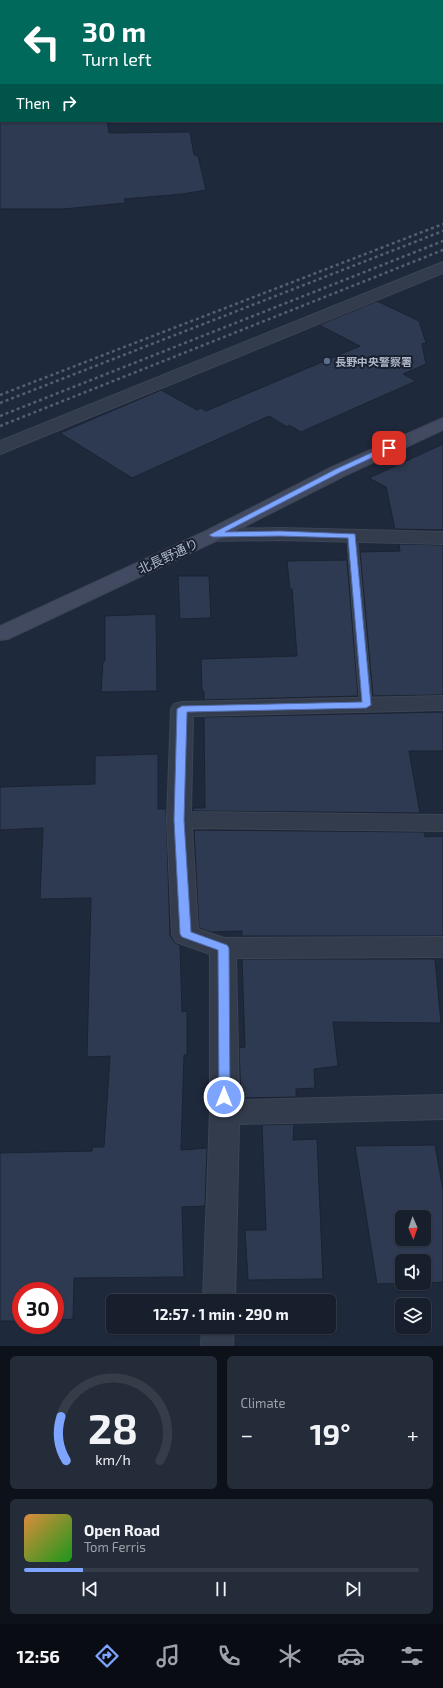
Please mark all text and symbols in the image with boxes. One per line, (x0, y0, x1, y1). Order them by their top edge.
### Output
text: 30 m (82, 14, 146, 48)
icon: left (16, 16, 68, 68)
text: Turn left (82, 48, 152, 70)
icon: right (58, 92, 80, 114)
text: Then (16, 94, 50, 112)
place label: 長野中央警察署 (335, 355, 412, 368)
marker: 長野中央警察署 (322, 356, 332, 366)
pin (372, 431, 406, 465)
icon: arrive (378, 437, 400, 459)
street label: 北長野通り (135, 535, 201, 577)
position arrow (203, 1076, 245, 1118)
north arrow (395, 1210, 431, 1246)
map controls (395, 1210, 431, 1334)
button: sound (395, 1254, 431, 1290)
speed limit sign: 30 (12, 1282, 64, 1334)
button: layers (395, 1298, 431, 1334)
text: 12:57 · 1 min · 290 m (153, 1305, 289, 1323)
text: Climate (241, 1395, 285, 1411)
text: 28 (88, 1401, 138, 1451)
text: 19° (310, 1415, 351, 1451)
text: − (241, 1421, 253, 1447)
text: + (407, 1421, 419, 1447)
text: km/h (96, 1450, 131, 1467)
text: Open Road (84, 1521, 160, 1539)
text: Tom Ferris (84, 1539, 146, 1555)
icon: previous (79, 1578, 101, 1600)
icon: pause (210, 1578, 232, 1600)
icon: next (342, 1578, 364, 1600)
icon: directions (93, 1642, 121, 1670)
icon: music (154, 1642, 182, 1670)
icon: phone (215, 1642, 243, 1670)
icon: climate (276, 1642, 304, 1670)
icon: car (337, 1642, 365, 1670)
icon: filters (398, 1642, 426, 1670)
text: 12:56 (17, 1645, 60, 1667)

